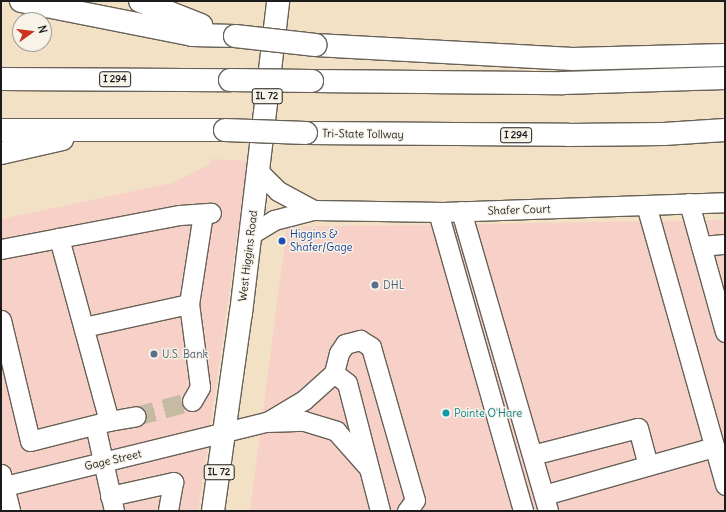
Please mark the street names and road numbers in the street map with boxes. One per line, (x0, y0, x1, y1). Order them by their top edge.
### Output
road number: I 294 (99, 71, 131, 87)
road number: IL 72 (251, 88, 283, 104)
street label: Tri-State Tollway (322, 127, 404, 141)
road number: I 294 (500, 127, 532, 143)
street label: Shafer Court (487, 202, 551, 218)
street label: West Higgins Road (236, 210, 260, 302)
street label: Gage Street (83, 447, 143, 473)
road number: IL 72 (203, 464, 235, 480)

